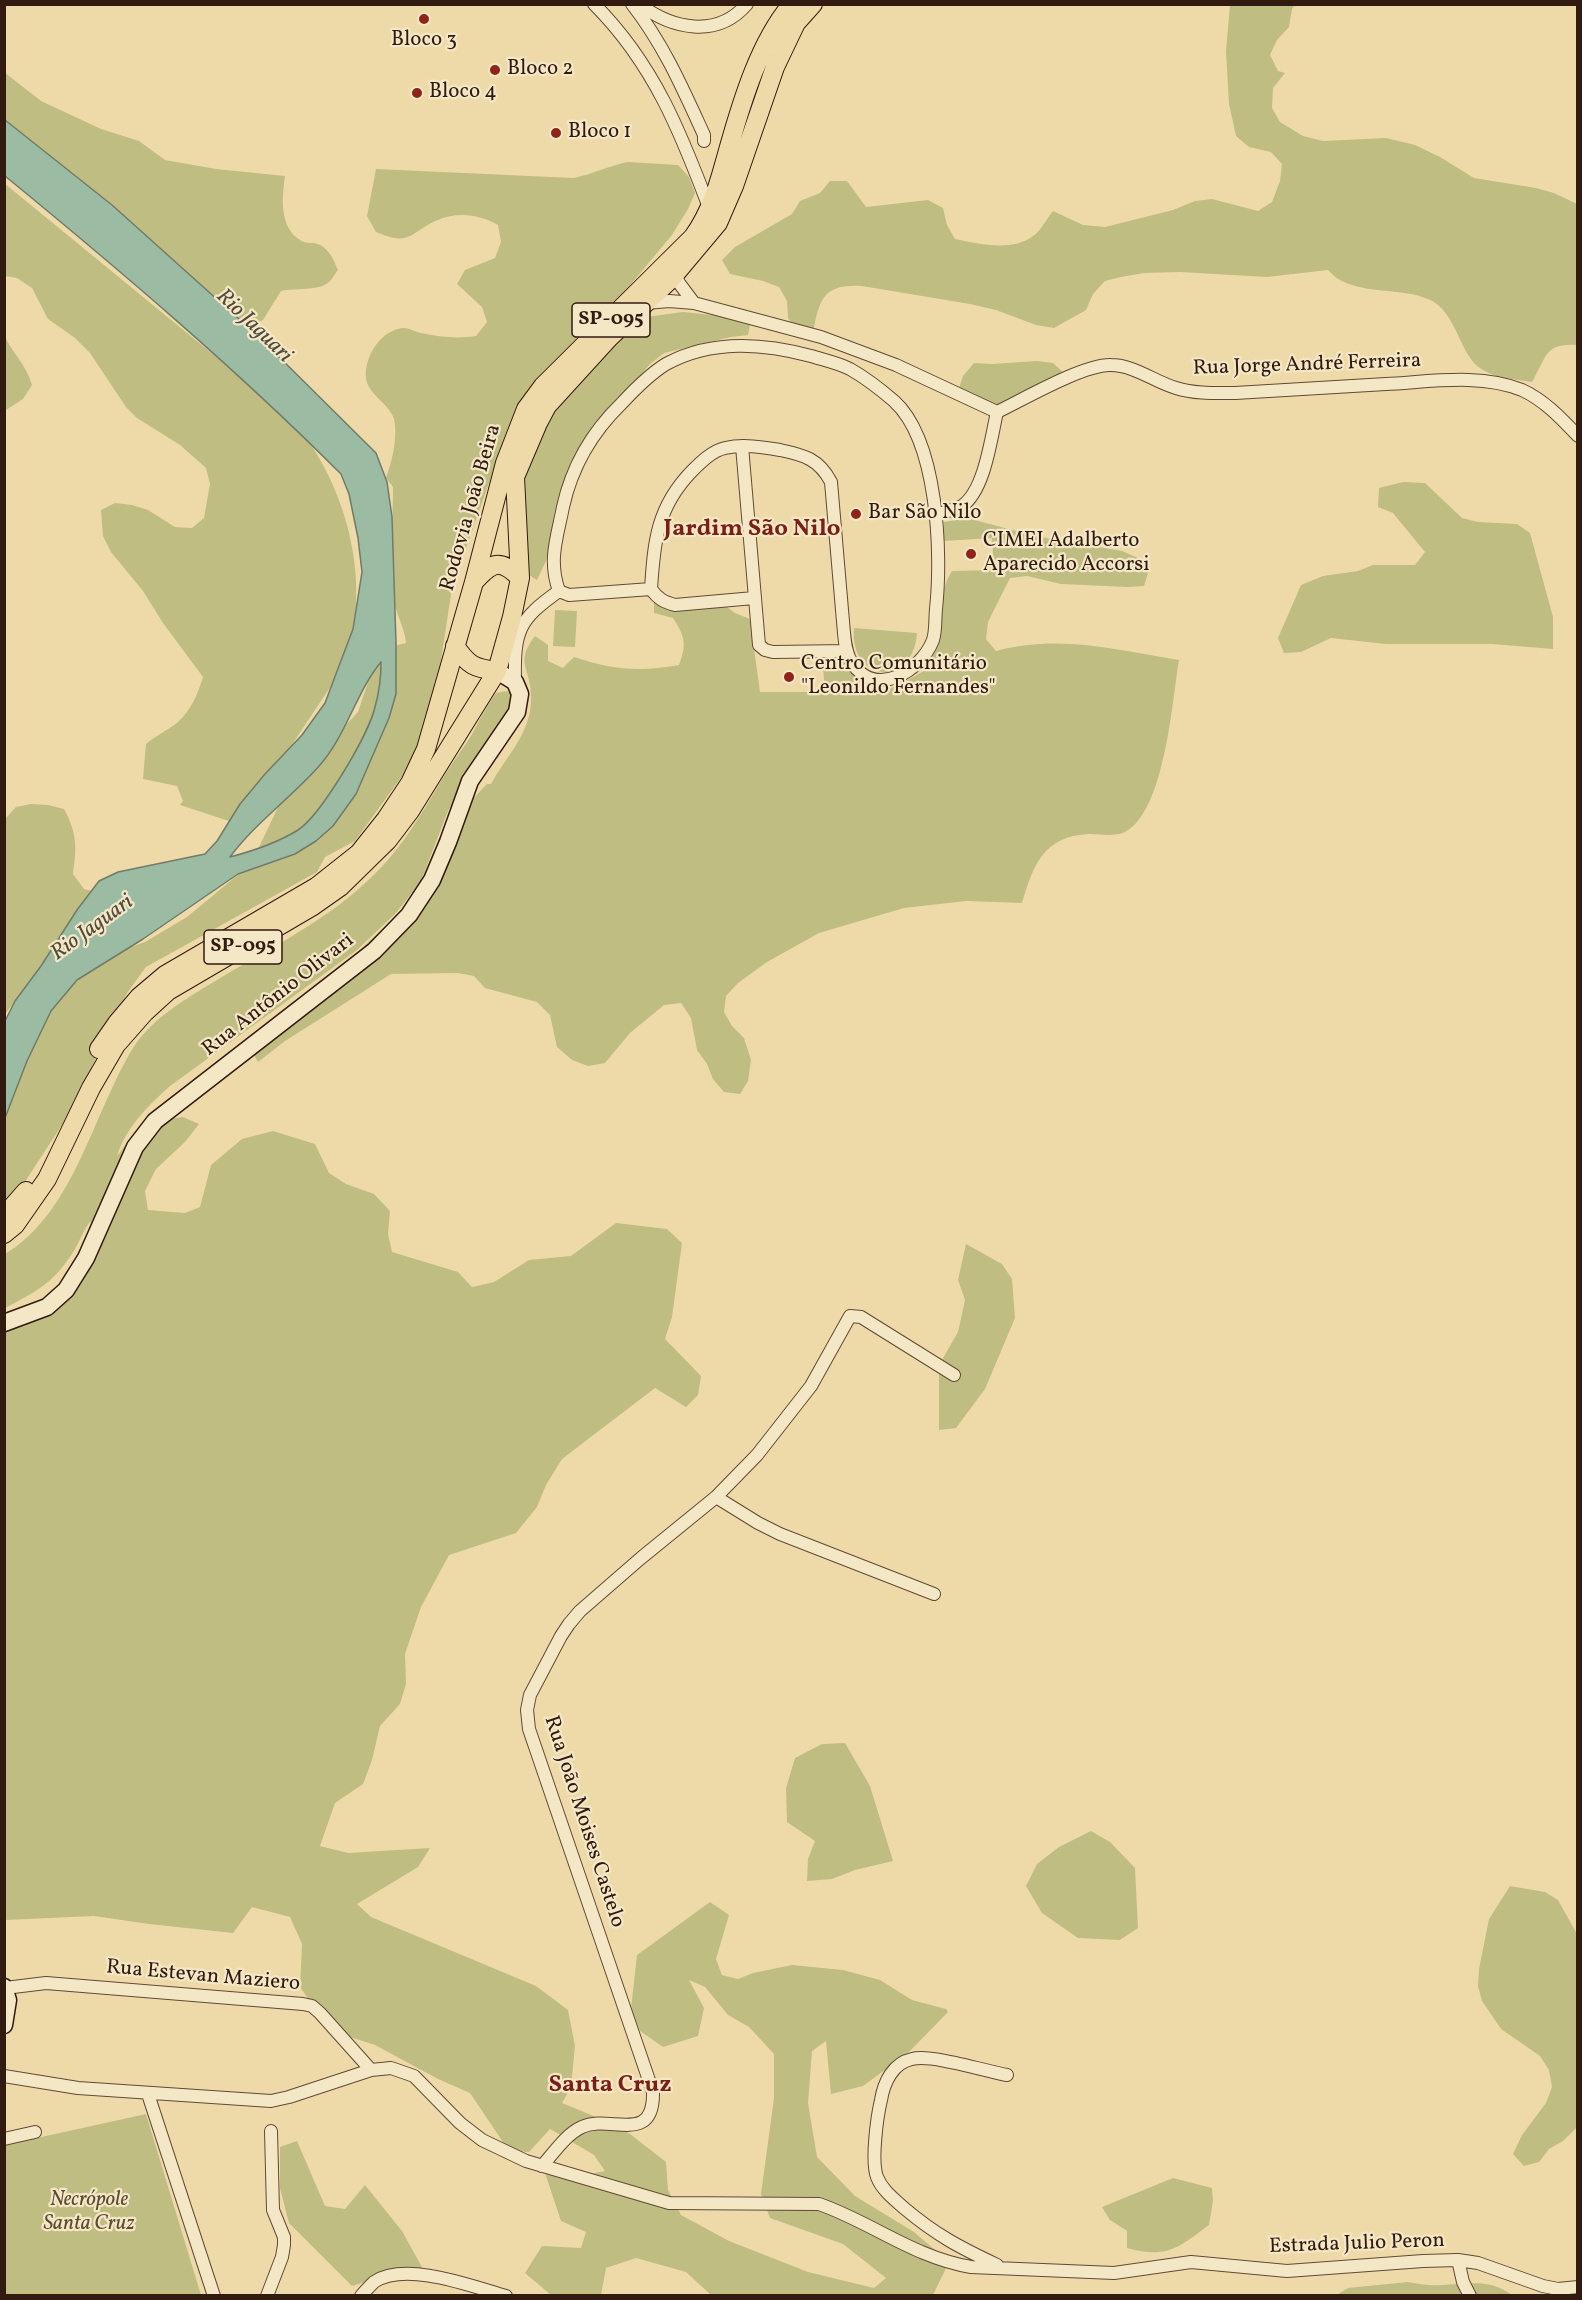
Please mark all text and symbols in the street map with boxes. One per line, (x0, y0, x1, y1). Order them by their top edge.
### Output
marker: Bloco 3 (417, 12, 431, 26)
place label: Bloco 3 (391, 28, 457, 54)
place label: Bloco 2 (507, 57, 574, 83)
marker: Bloco 2 (488, 63, 502, 77)
place label: Bloco 4 (429, 80, 497, 106)
marker: Bloco 4 (410, 86, 424, 100)
place label: Bloco 1 (568, 120, 631, 146)
marker: Bloco 1 (549, 126, 563, 140)
water label: Rio Jaguari (210, 284, 296, 370)
road number: SP-095 (572, 303, 650, 337)
street label: Rua Jorge André Ferreira (1192, 349, 1422, 383)
street label: Rodovia João Beira (436, 422, 508, 594)
place label: Bar São Nilo (868, 501, 981, 527)
marker: Bar São Nilo (849, 507, 863, 521)
district label: Jardim São Nilo (663, 517, 841, 545)
place label: CIMEI Adalberto Aparecido Accorsi (983, 529, 1150, 579)
marker: CIMEI Adalberto Aparecido Accorsi (964, 547, 978, 561)
place label: Centro Comunitário "Leonildo Fernandes" (801, 652, 996, 702)
marker: Centro Comunitário "Leonildo Fernandes" (782, 670, 796, 684)
water label: Rio Jaguari (47, 890, 139, 968)
street label: Rua Antônio Olivari (198, 929, 360, 1063)
road number: SP-095 (204, 930, 282, 964)
street label: Rua João Moises Castelo (537, 1713, 629, 1931)
street label: Rua Estevan Maziero (105, 1956, 301, 1998)
district label: Santa Cruz (549, 2073, 671, 2101)
park label: Necrópole Santa Cruz (43, 2188, 135, 2238)
street label: Estrada Julio Peron (1269, 2229, 1445, 2261)

